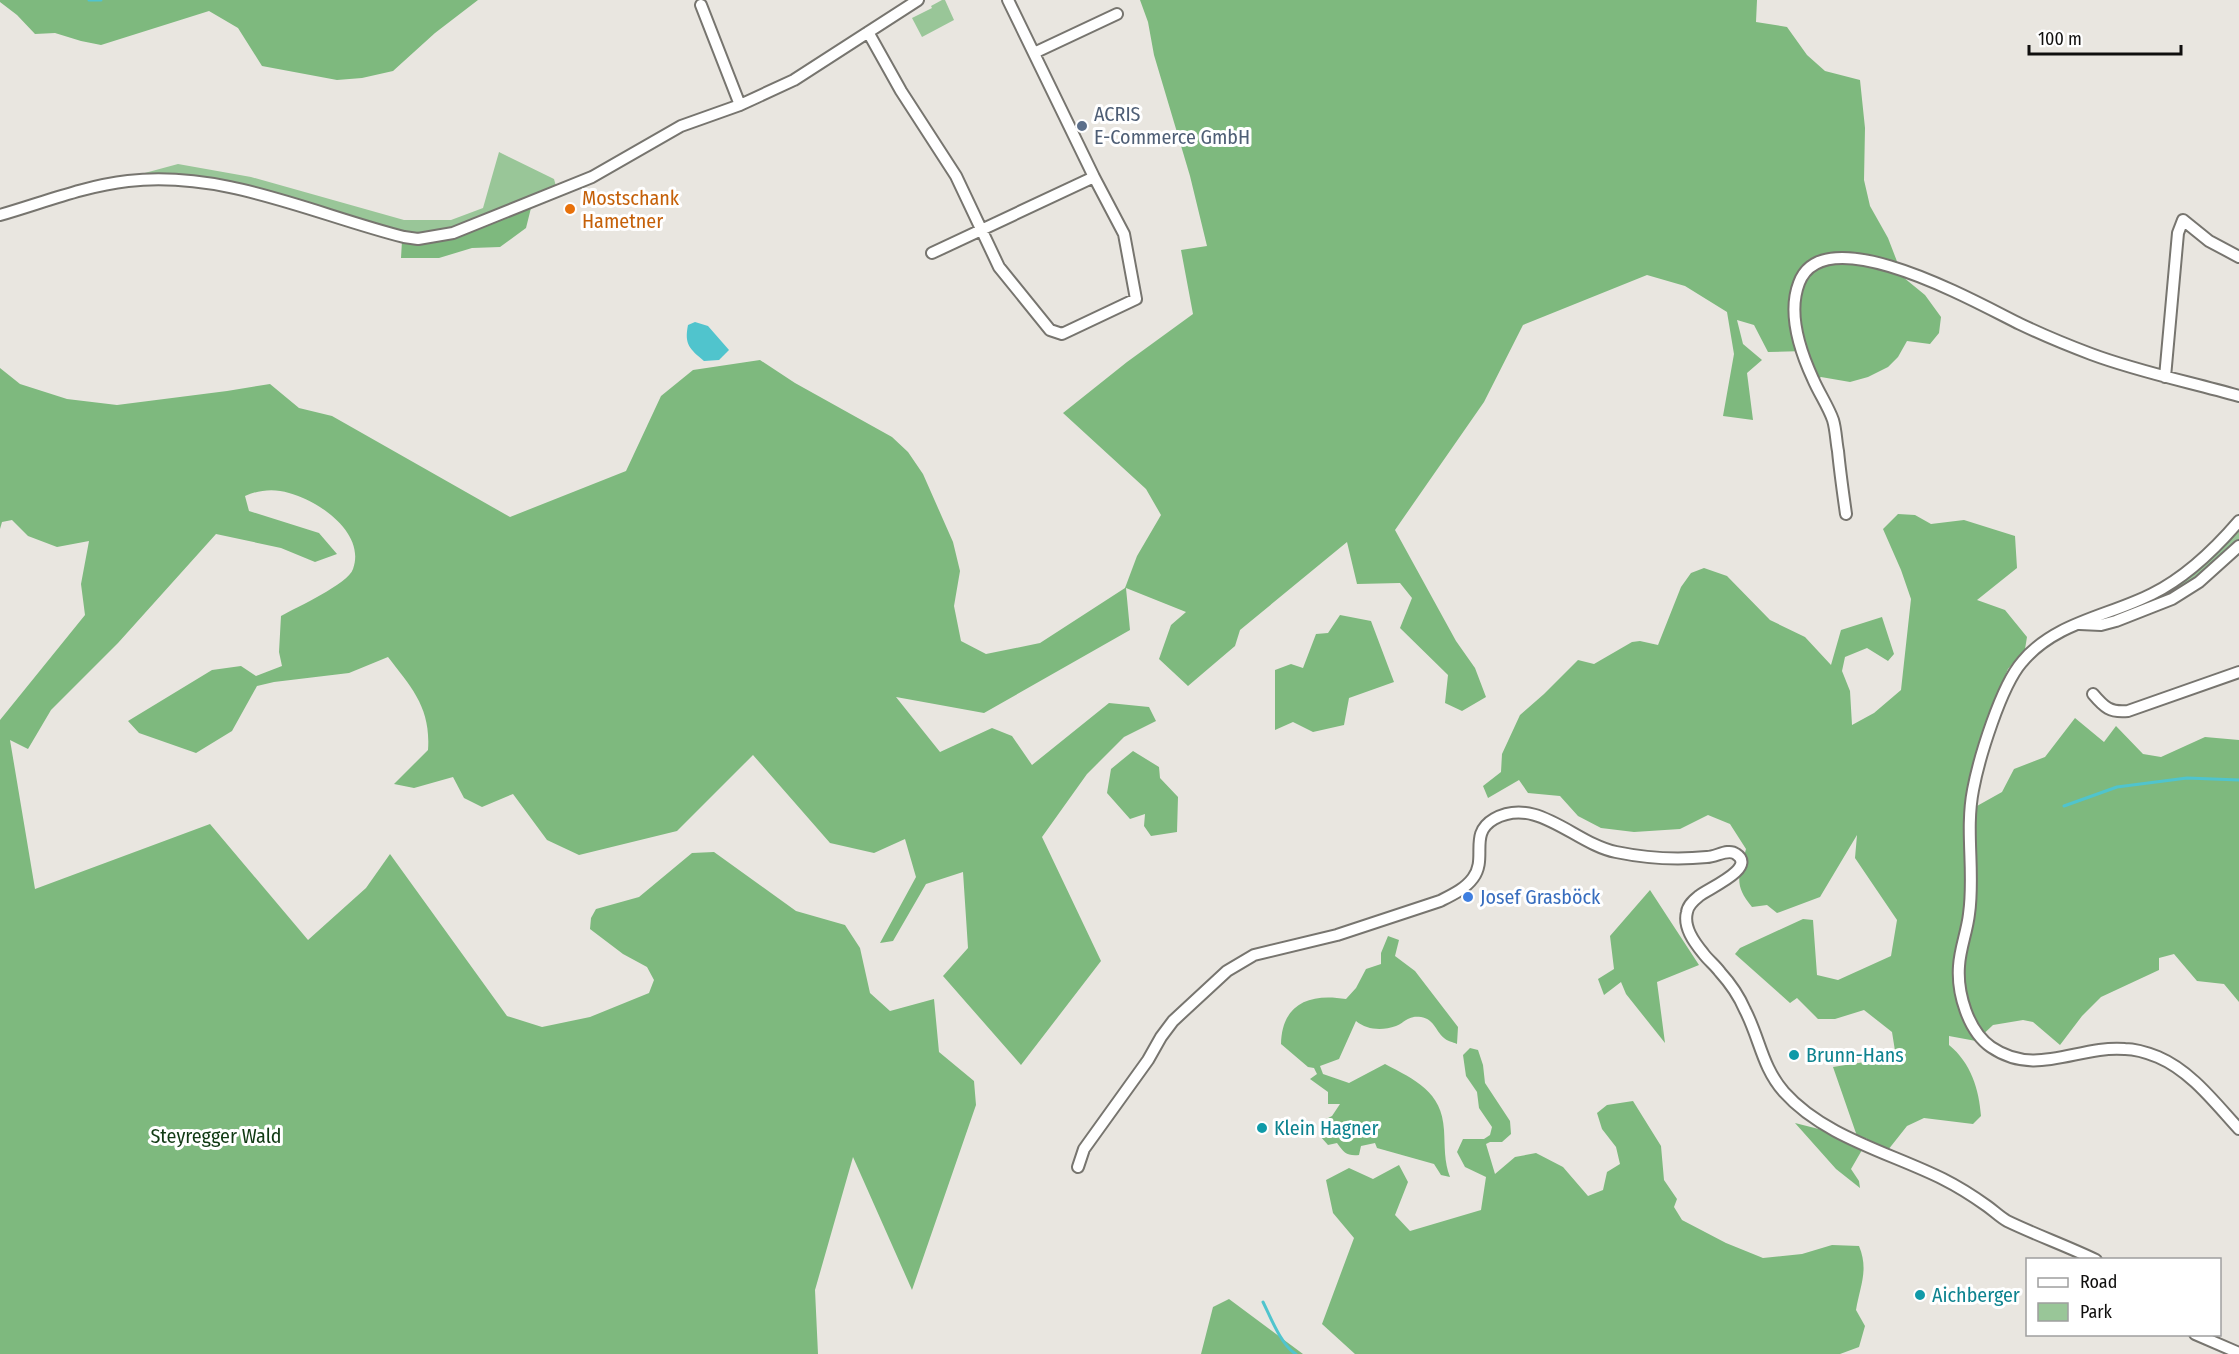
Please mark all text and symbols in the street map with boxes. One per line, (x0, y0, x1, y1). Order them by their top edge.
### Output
scale bar (2029, 18, 2180, 56)
text: 100 m (2038, 28, 2082, 50)
place label: ACRIS E-Commerce GmbH (1094, 102, 1250, 149)
marker: ACRIS E-Commerce GmbH (1075, 119, 1089, 133)
place label: Mostschank Hametner (582, 186, 680, 233)
marker: Mostschank Hametner (563, 202, 577, 216)
place label: Josef Grasböck (1480, 885, 1601, 909)
marker: Josef Grasböck (1461, 890, 1475, 904)
place label: Brunn-Hans (1806, 1043, 1904, 1067)
marker: Brunn-Hans (1787, 1048, 1801, 1062)
place label: Klein Hagner (1274, 1116, 1378, 1140)
marker: Klein Hagner (1255, 1121, 1269, 1135)
park label: Steyregger Wald (150, 1124, 282, 1148)
legend (2026, 1258, 2221, 1336)
text: Road (2080, 1271, 2117, 1293)
place label: Aichberger (1932, 1283, 2020, 1307)
marker: Aichberger (1913, 1288, 1927, 1302)
text: Park (2080, 1301, 2113, 1323)

